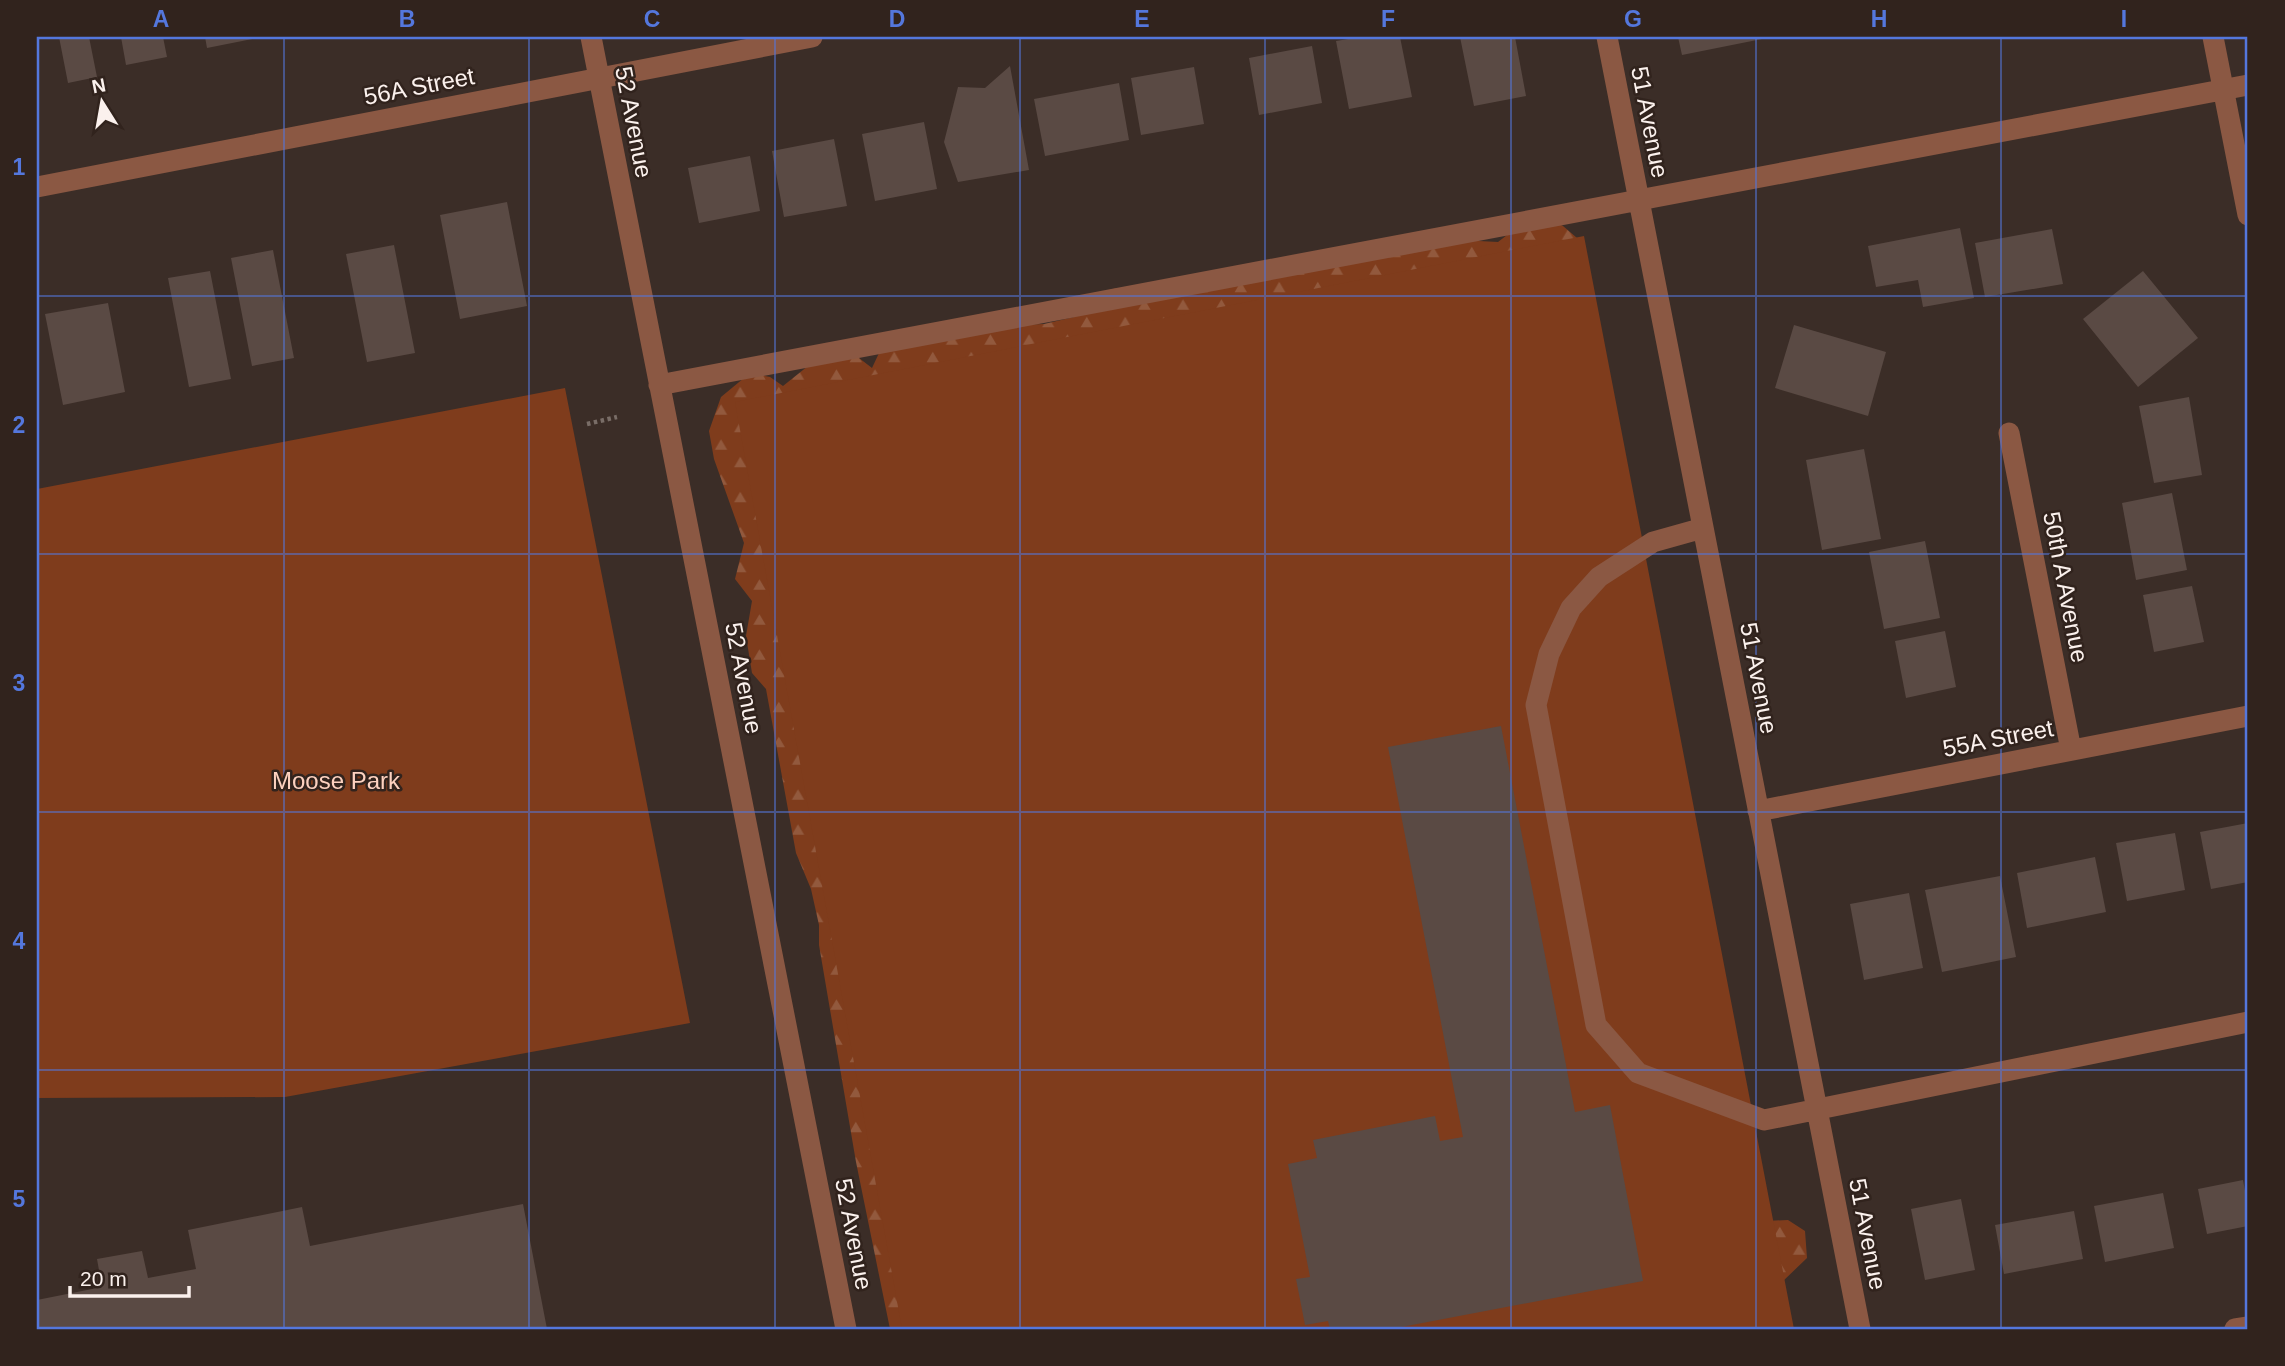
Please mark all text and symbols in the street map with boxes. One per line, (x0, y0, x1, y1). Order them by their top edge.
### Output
text: A (153, 6, 169, 32)
text: B (399, 6, 415, 32)
text: C (644, 6, 660, 32)
text: D (889, 6, 905, 32)
text: E (1134, 6, 1150, 32)
text: F (1381, 6, 1395, 32)
text: G (1624, 6, 1642, 32)
text: H (1871, 6, 1887, 32)
text: I (2121, 6, 2127, 32)
street label: 56A Street (361, 62, 477, 110)
street label: 52 Avenue (610, 64, 658, 180)
street label: 51 Avenue (1626, 64, 1674, 180)
north arrow (66, 66, 136, 136)
text: N (90, 74, 108, 97)
text: 1 (13, 154, 26, 180)
text: 2 (13, 412, 25, 438)
street label: 50th A Avenue (2038, 509, 2094, 665)
street label: 52 Avenue (720, 620, 768, 736)
street label: 51 Avenue (1735, 620, 1783, 736)
text: 3 (13, 670, 25, 696)
street label: 55A Street (1940, 714, 2056, 762)
park label: Moose Park (272, 767, 401, 794)
text: 4 (13, 928, 26, 954)
street label: 52 Avenue (830, 1176, 878, 1292)
street label: 51 Avenue (1844, 1176, 1892, 1292)
text: 5 (13, 1186, 26, 1212)
scale bar (70, 1254, 189, 1298)
text: 20 m (80, 1267, 127, 1290)

